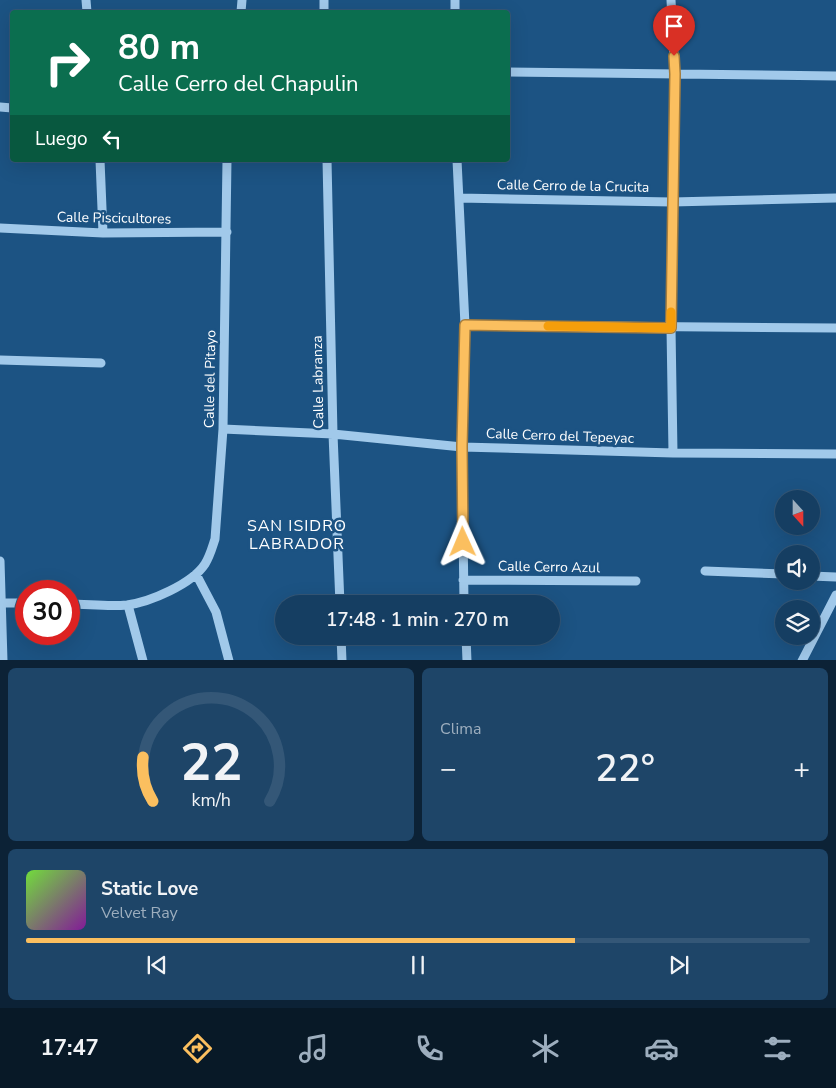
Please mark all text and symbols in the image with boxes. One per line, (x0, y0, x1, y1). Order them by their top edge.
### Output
pin (653, 5, 695, 56)
icon: arrive (660, 12, 688, 40)
text: 80 m (118, 24, 200, 71)
icon: right (35, 30, 100, 95)
text: Calle Cerro del Chapulin (118, 69, 359, 99)
icon: left (98, 125, 126, 153)
text: Luego (35, 126, 88, 152)
street label: Calle Cerro de la Crucita (497, 175, 649, 197)
street label: Calle Piscicultores (57, 208, 172, 229)
street label: Calle del Pitayo (200, 329, 220, 428)
street label: Calle Labranza (308, 335, 328, 429)
street label: Calle Cerro del Tepeyac (486, 424, 635, 448)
north arrow (775, 490, 820, 535)
map controls (775, 490, 820, 645)
district label: SAN ISIDRO LABRADOR (247, 515, 347, 555)
position arrow (436, 515, 488, 567)
button: sound (775, 545, 820, 590)
street label: Calle Cerro Azul (498, 557, 601, 577)
speed limit sign: 30 (15, 580, 80, 645)
button: layers (775, 600, 820, 645)
text: 17:48 · 1 min · 270 m (326, 607, 509, 633)
text: Clima (440, 718, 481, 740)
text: 22 (180, 727, 242, 798)
text: 22° (595, 743, 655, 794)
text: − (440, 750, 457, 788)
text: + (793, 750, 810, 788)
text: km/h (191, 788, 231, 812)
text: Static Love (101, 876, 198, 902)
text: Velvet Ray (101, 902, 178, 924)
icon: previous (143, 951, 171, 979)
icon: pause (404, 951, 432, 979)
icon: next (665, 951, 693, 979)
icon: directions (180, 1031, 215, 1066)
icon: music (296, 1031, 331, 1066)
icon: phone (412, 1031, 447, 1066)
icon: climate (528, 1031, 563, 1066)
icon: car (644, 1031, 679, 1066)
icon: filters (760, 1031, 795, 1066)
text: 17:47 (41, 1033, 99, 1063)

